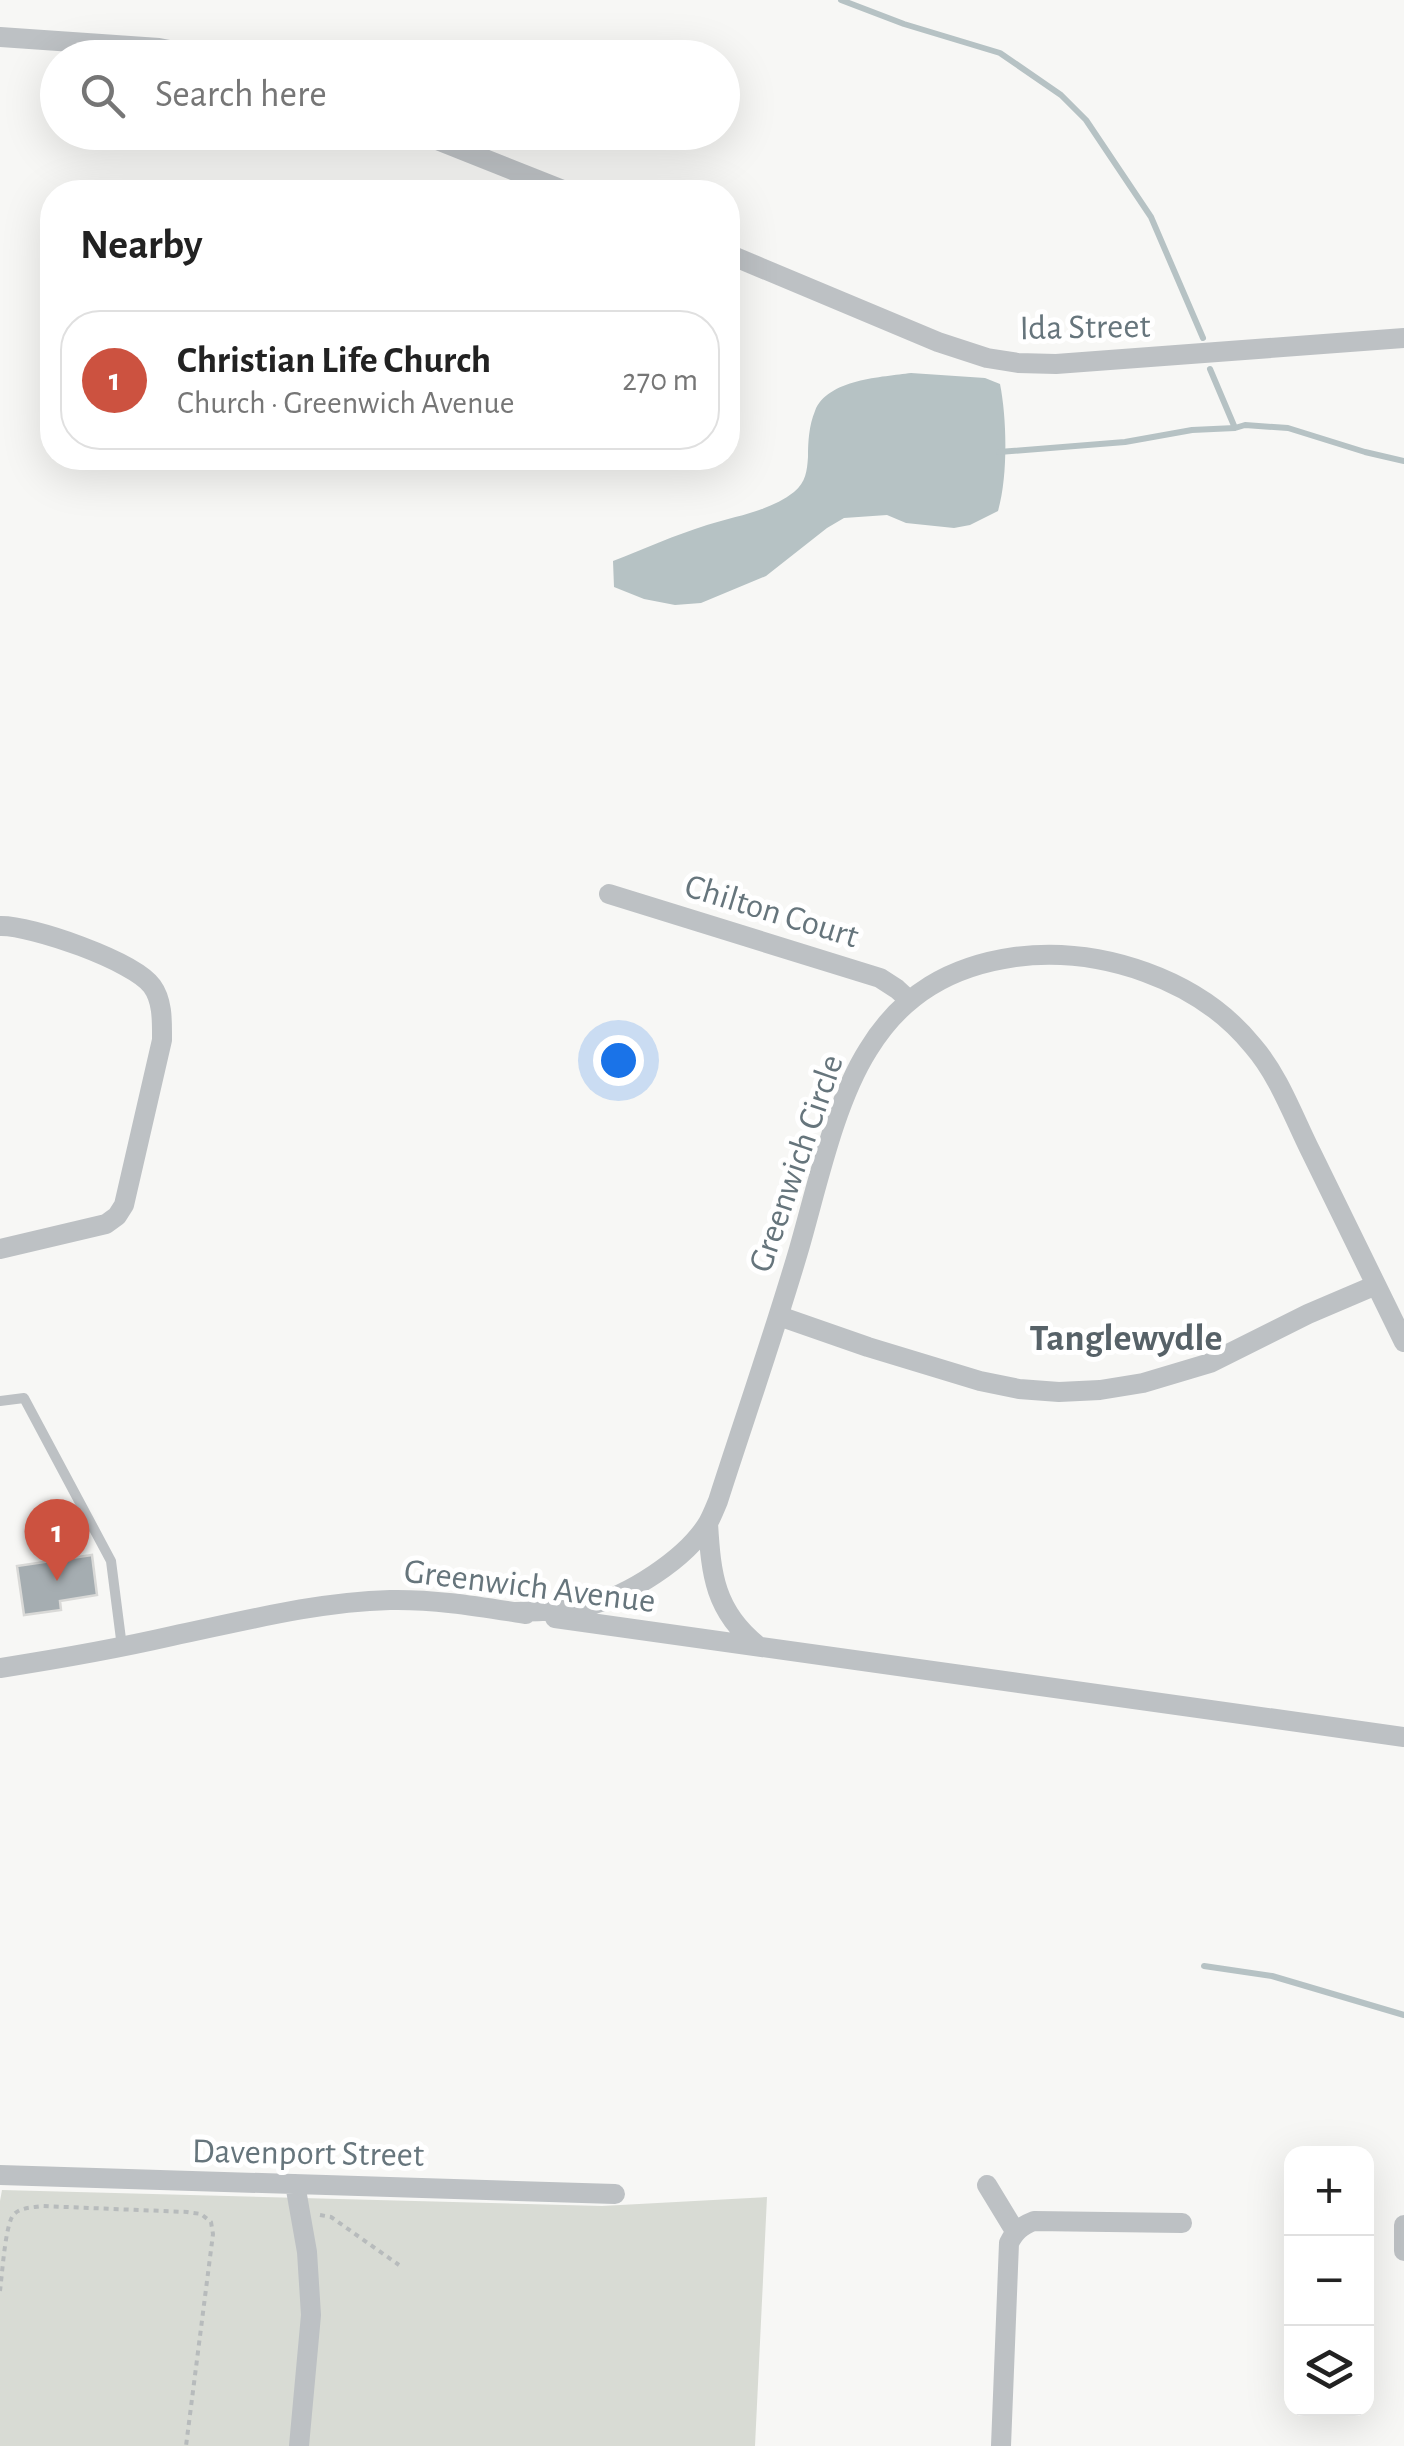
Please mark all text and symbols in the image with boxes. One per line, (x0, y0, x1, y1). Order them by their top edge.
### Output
search box (40, 40, 740, 150)
icon: search (75, 68, 130, 123)
text: Search here (155, 76, 327, 114)
text: Nearby (80, 224, 203, 266)
street label: Ida Street (1019, 309, 1151, 346)
text: Christian Life Church (177, 342, 491, 380)
text: 1 (109, 364, 120, 396)
text: 270 m (622, 364, 698, 396)
text: Church · Greenwich Avenue (177, 387, 515, 419)
street label: Chilton Court (681, 868, 863, 954)
your location (593, 1035, 644, 1086)
street label: Greenwich Circle (743, 1050, 850, 1276)
district label: Tanglewydle (1030, 1320, 1222, 1358)
pin: 1 (24, 1498, 90, 1581)
street label: Greenwich Avenue (402, 1554, 657, 1619)
street label: Davenport Street (192, 2134, 424, 2173)
map controls (1284, 2146, 1374, 2416)
button: + (1284, 2146, 1374, 2236)
button: − (1284, 2236, 1374, 2326)
button: layers (1284, 2326, 1374, 2416)

